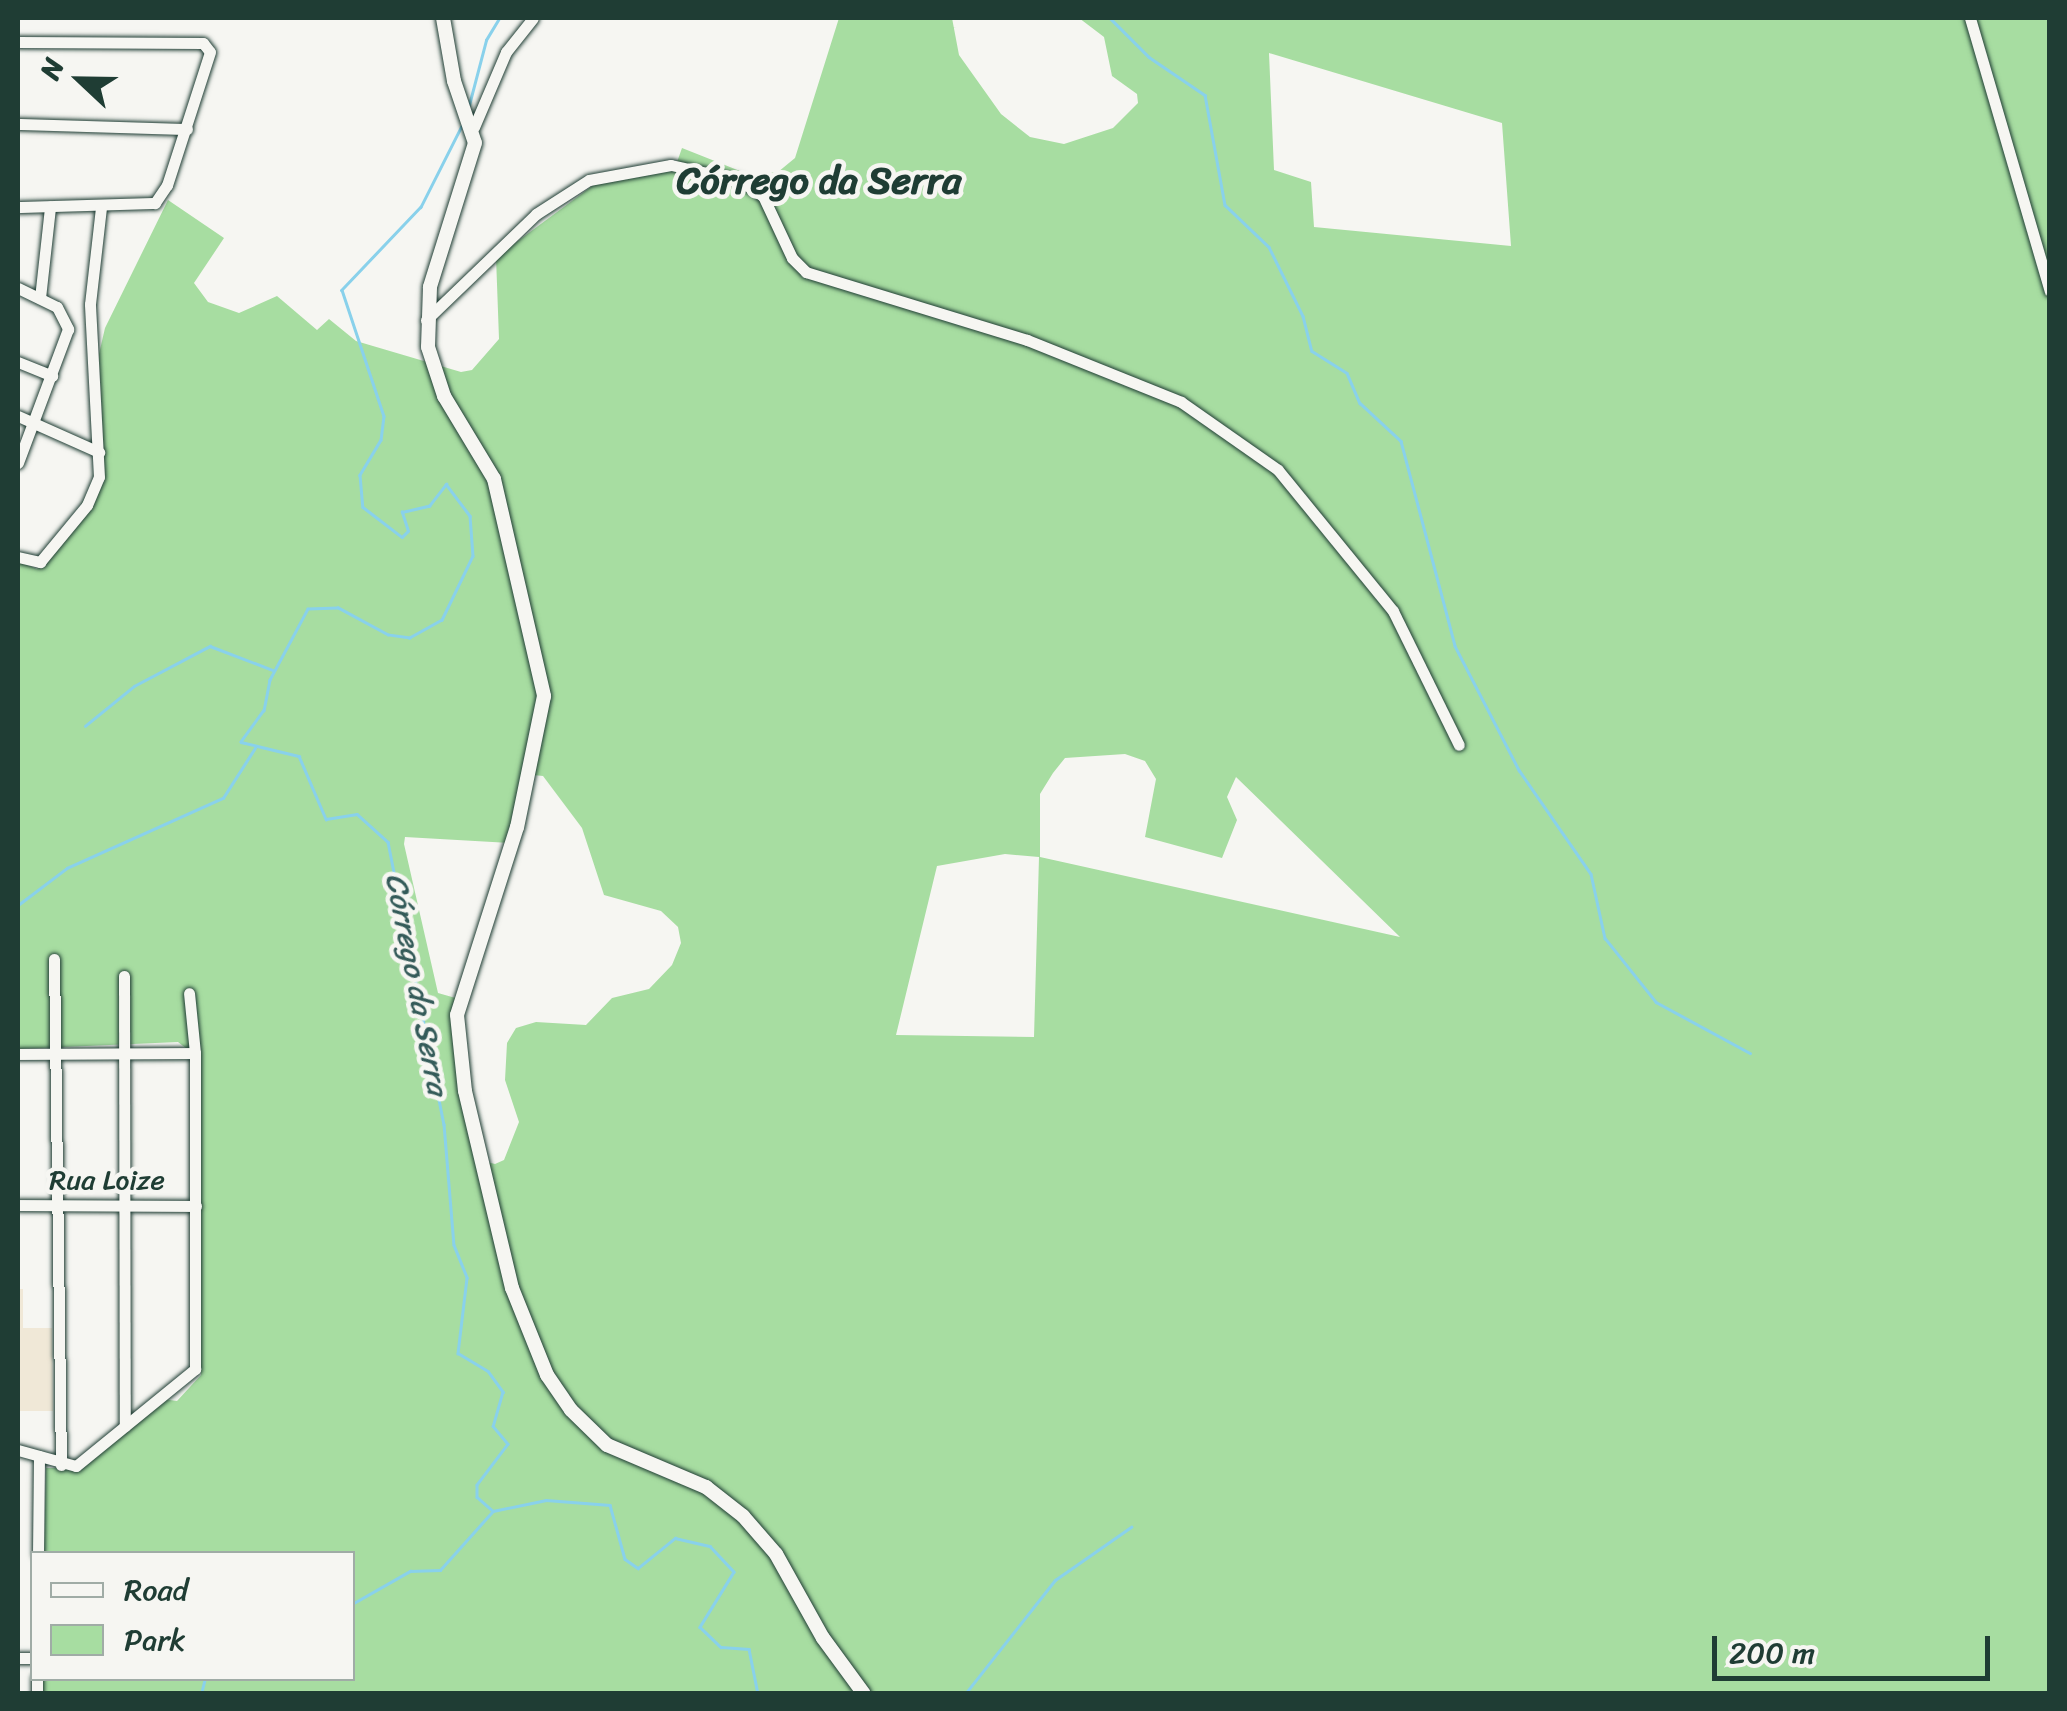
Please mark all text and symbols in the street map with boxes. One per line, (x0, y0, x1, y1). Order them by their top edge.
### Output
north arrow (30, 30, 130, 130)
text: N (25, 50, 78, 87)
district label: Córrego da Serra (677, 158, 961, 204)
water label: Córrego da Serra (378, 870, 456, 1098)
street label: Rua Loize (49, 1163, 165, 1197)
legend (30, 1551, 355, 1681)
text: Road (124, 1563, 188, 1617)
text: Park (124, 1613, 186, 1667)
scale bar (1717, 1616, 1994, 1678)
text: 200 m (1729, 1626, 1815, 1680)

